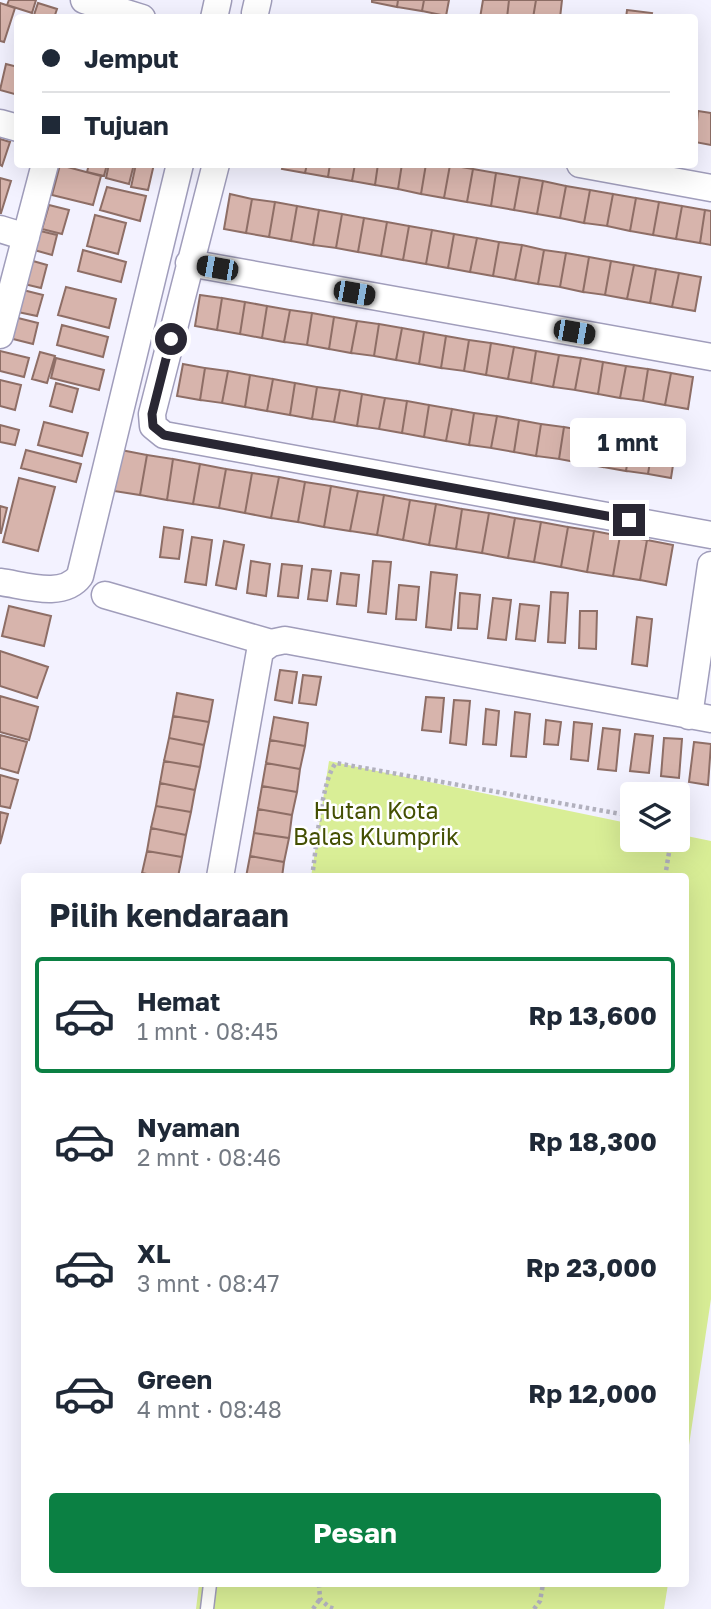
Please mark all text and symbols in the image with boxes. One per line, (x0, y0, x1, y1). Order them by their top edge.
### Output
text: Jemput (84, 43, 179, 74)
text: Tujuan (84, 110, 169, 141)
car (195, 254, 240, 282)
car (332, 279, 377, 307)
car (552, 318, 597, 346)
route start (155, 323, 187, 355)
callout: 1 mnt (571, 419, 687, 468)
text: 1 mnt (598, 428, 658, 456)
route end (613, 504, 645, 536)
map controls (620, 782, 690, 852)
button: layers (620, 782, 690, 852)
park label: Hutan Kota Balas Klumprik (293, 796, 459, 850)
text: Pilih kendaraan (49, 896, 289, 934)
icon: car (53, 984, 116, 1047)
text: Hemat (137, 986, 220, 1017)
text: Rp 13,600 (529, 1000, 657, 1031)
text: 1 mnt · 08:45 (137, 1017, 278, 1045)
icon: car (53, 1110, 116, 1173)
text: Nyaman (137, 1112, 240, 1143)
text: Rp 18,300 (528, 1126, 657, 1157)
text: 2 mnt · 08:46 (137, 1143, 281, 1171)
icon: car (53, 1236, 116, 1299)
text: XL (137, 1238, 171, 1269)
text: Rp 23,000 (526, 1252, 657, 1283)
text: 3 mnt · 08:47 (137, 1269, 280, 1297)
icon: car (53, 1362, 116, 1425)
text: Green (137, 1364, 212, 1395)
text: Rp 12,000 (528, 1378, 657, 1409)
text: 4 mnt · 08:48 (137, 1395, 282, 1423)
button: Pesan (49, 1493, 661, 1573)

